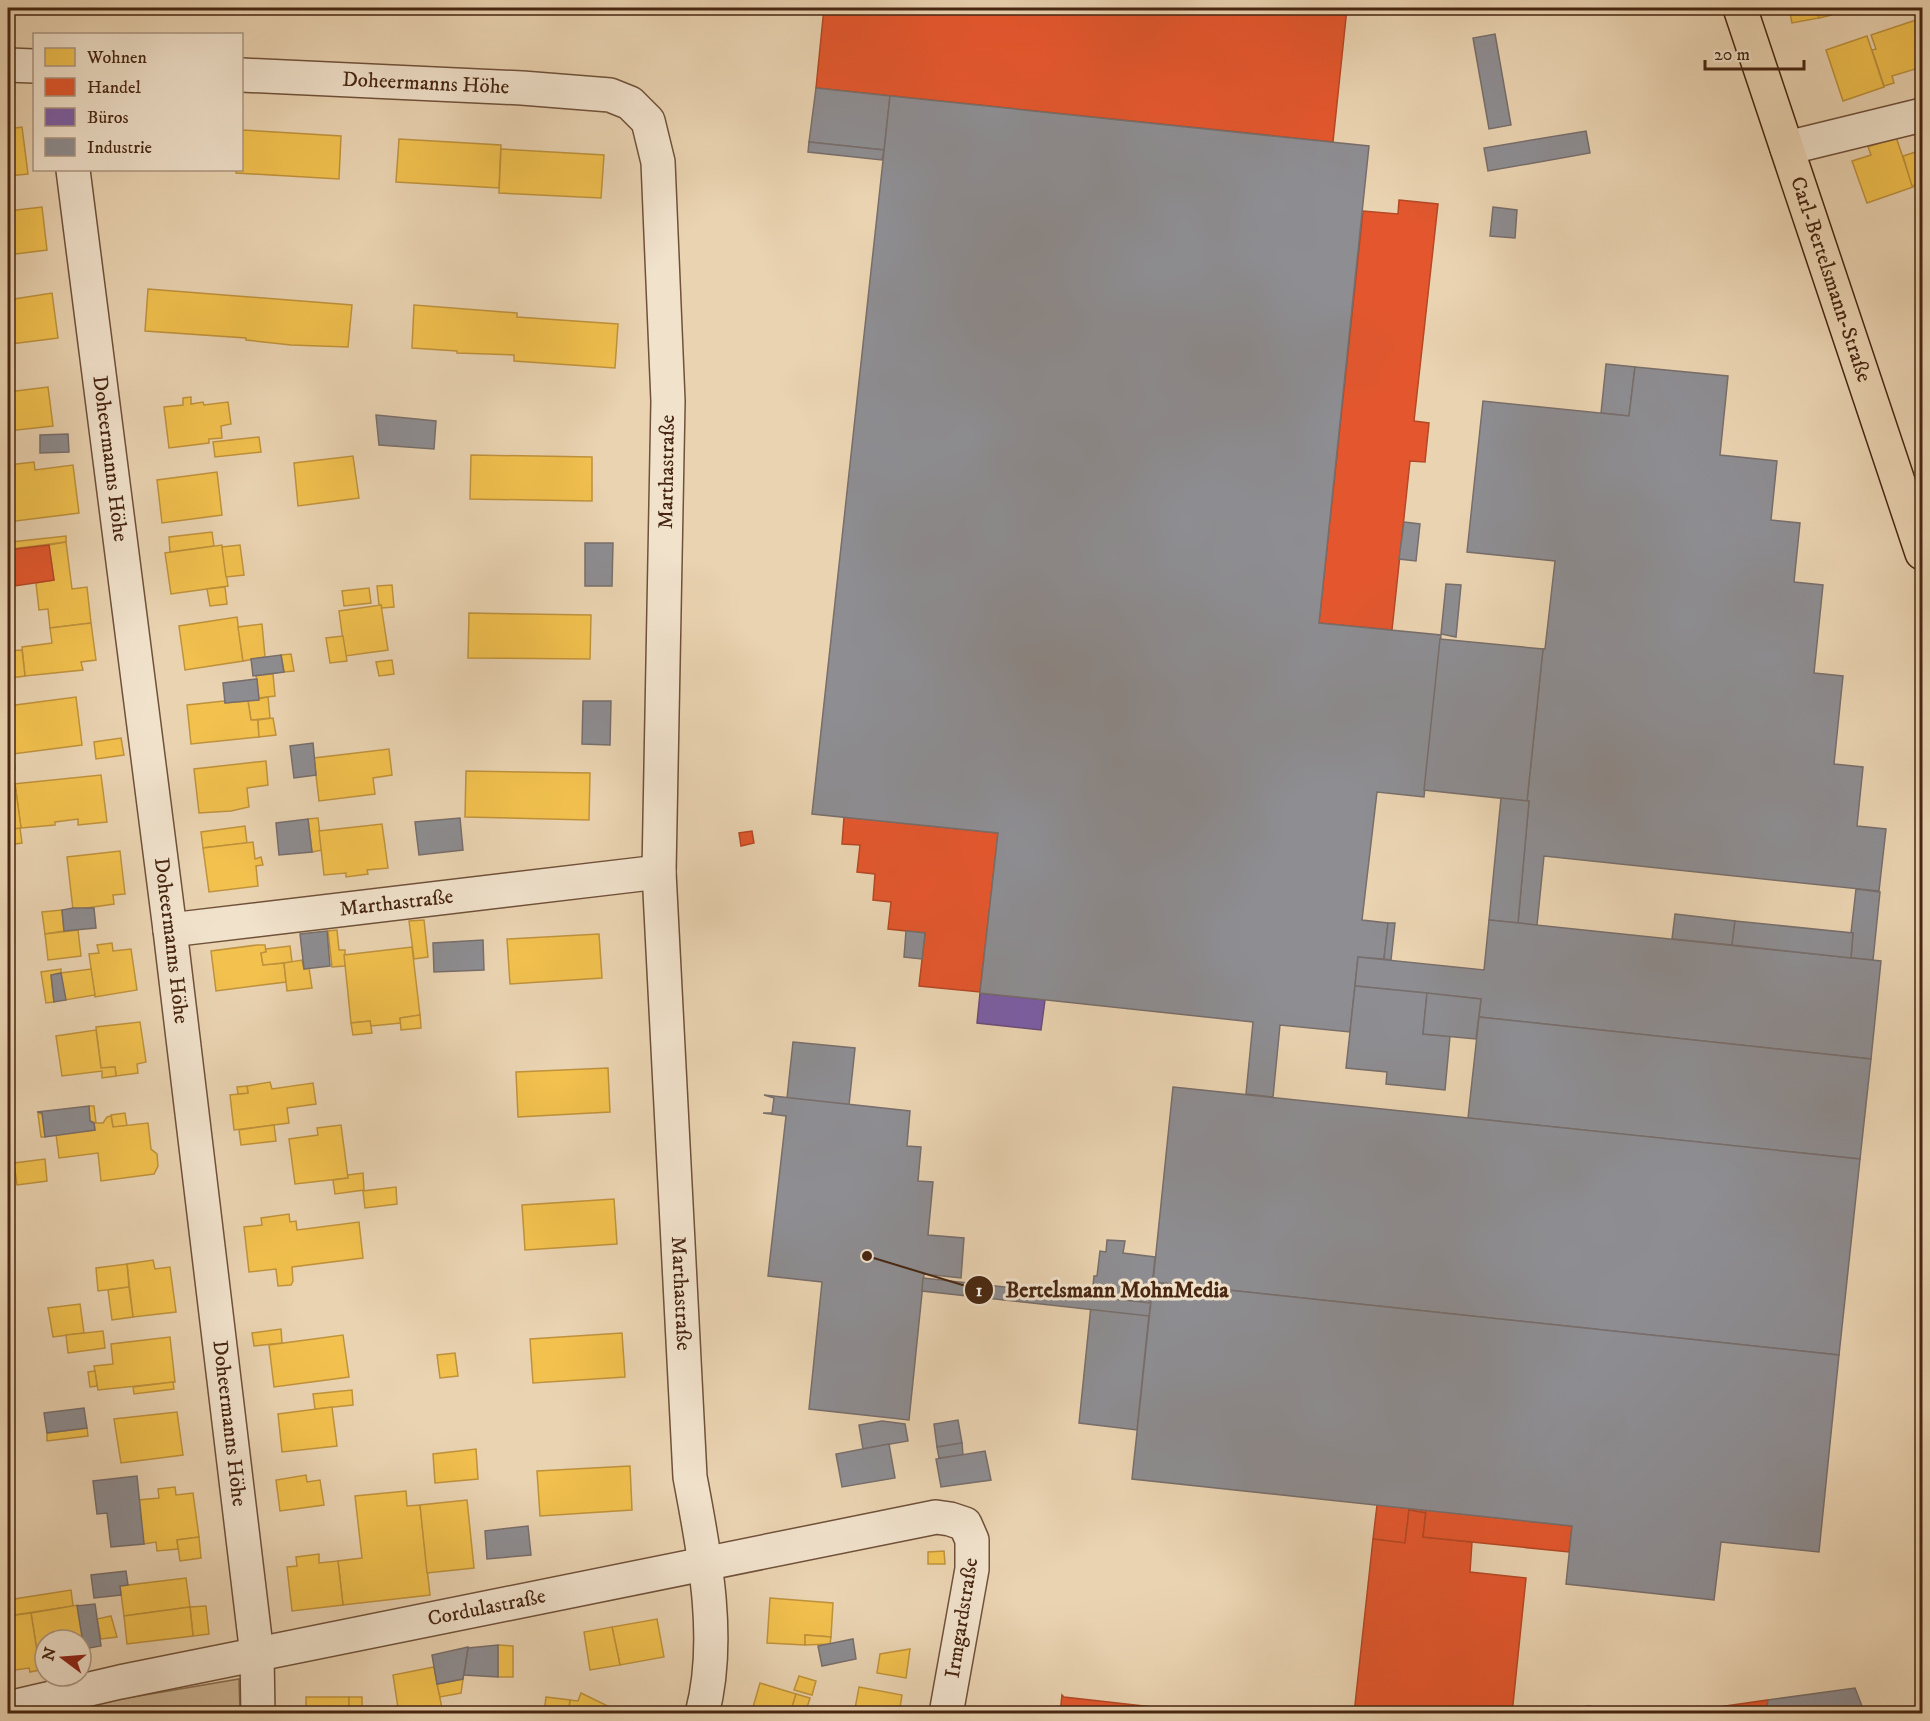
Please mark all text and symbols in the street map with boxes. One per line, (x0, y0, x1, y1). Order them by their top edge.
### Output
legend (33, 33, 243, 171)
scale bar (1705, 33, 1804, 71)
text: 20 m (1714, 44, 1750, 66)
text: Wohnen (86, 47, 148, 69)
street label: Doheermanns Höhe (342, 67, 510, 100)
text: Handel (87, 77, 142, 99)
text: Büros (87, 107, 129, 129)
text: Industrie (87, 137, 152, 159)
street label: Carl-Bertelsmann-Straße (1784, 173, 1877, 386)
street label: Doheermanns Höhe (86, 374, 133, 544)
street label: Marthastraße (653, 414, 681, 529)
street label: Doheermanns Höhe (148, 856, 194, 1026)
street label: Marthastraße (338, 883, 455, 923)
street label: Marthastraße (665, 1236, 697, 1352)
callout: Bertelsmann MohnMedia (964, 1270, 1241, 1310)
text: Bertelsmann MohnMedia (1005, 1277, 1229, 1304)
text: 1 (976, 1280, 983, 1302)
street label: Doheermanns Höhe (206, 1339, 252, 1508)
street label: Irmgardstraße (940, 1556, 984, 1680)
street label: Cordulastraße (425, 1583, 548, 1632)
north arrow (33, 1628, 93, 1688)
text: N (38, 1645, 61, 1663)

